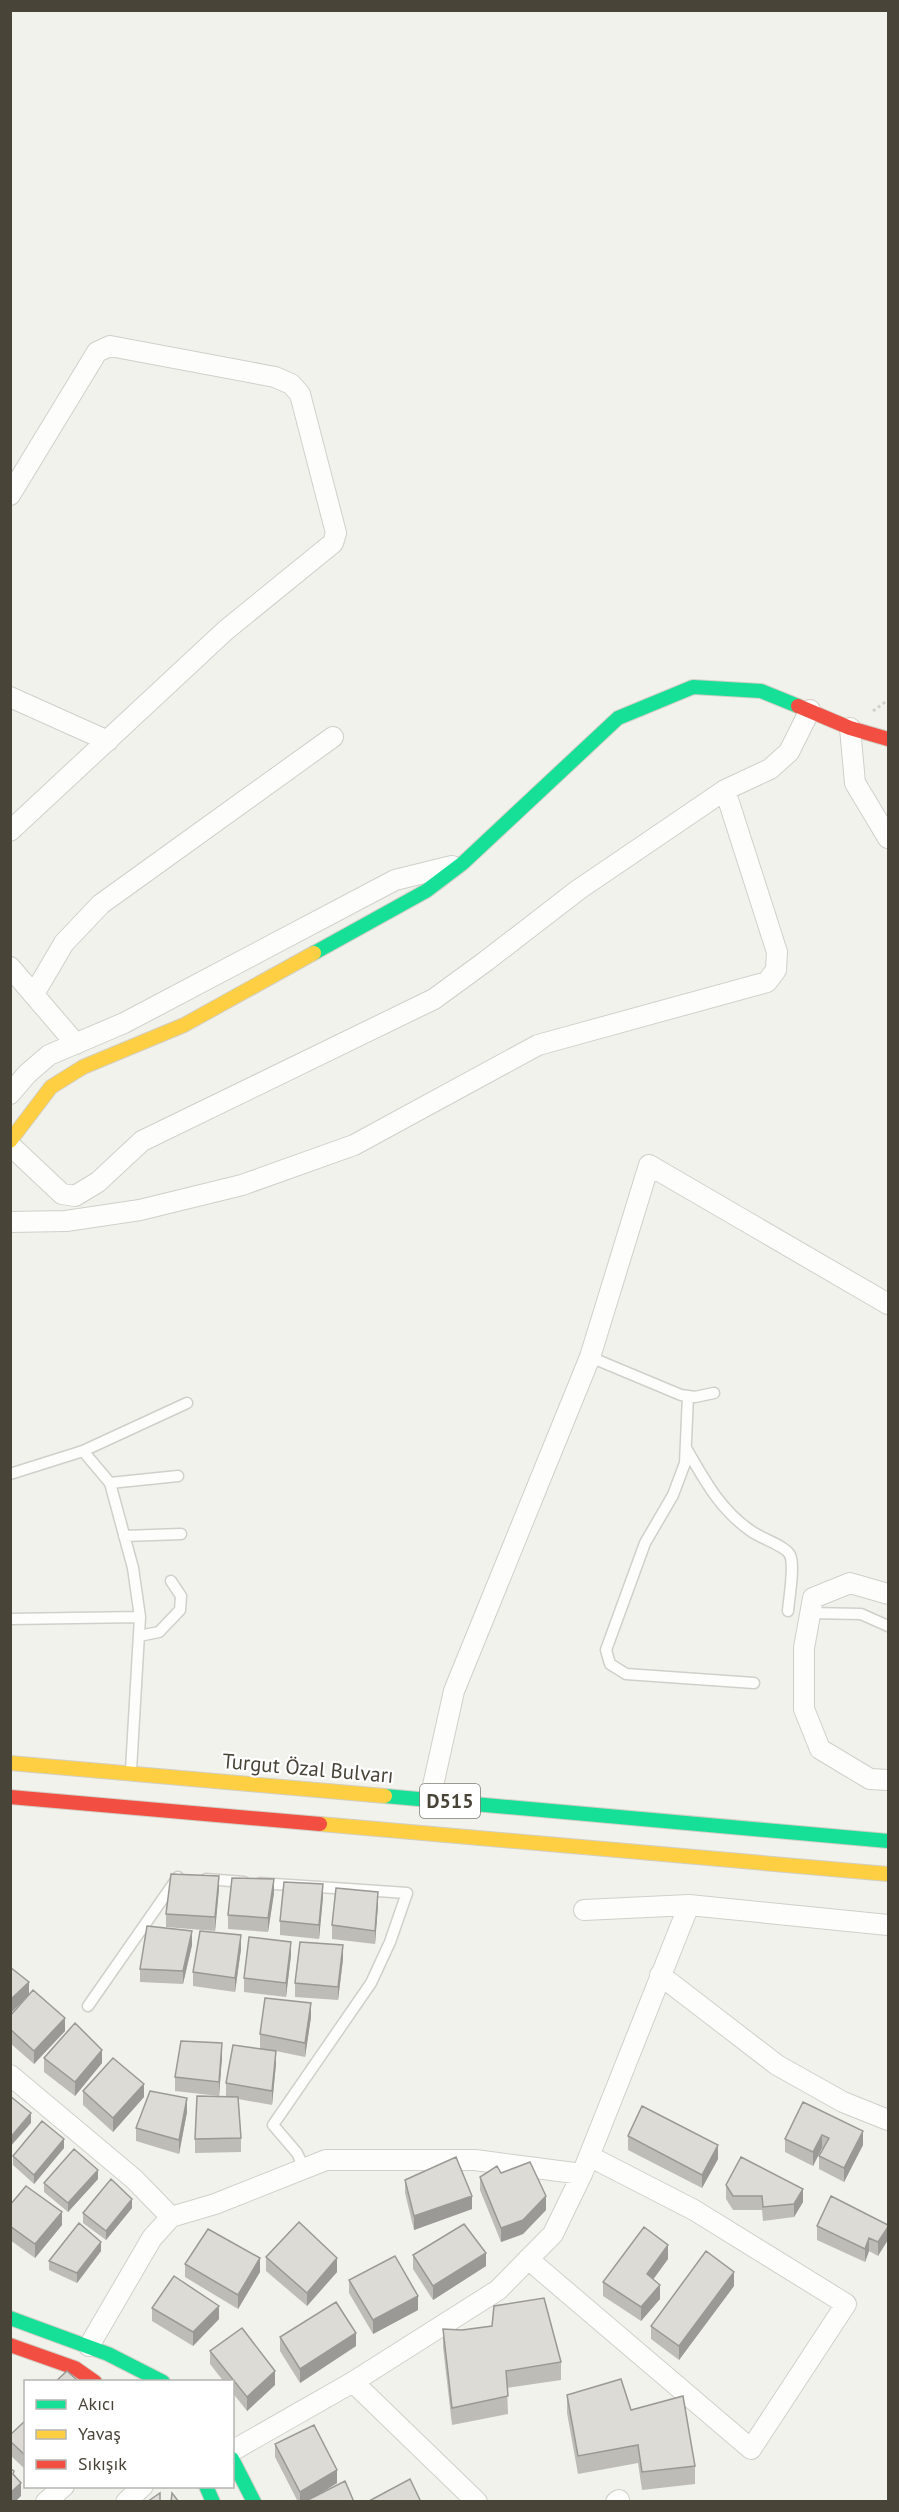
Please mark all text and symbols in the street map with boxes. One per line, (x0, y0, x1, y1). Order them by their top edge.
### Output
street label: Turgut Özal Bulvarı (221, 1747, 395, 1789)
road number: D515 (420, 1784, 480, 1818)
legend (24, 2380, 234, 2488)
text: Akıcı (78, 2392, 115, 2415)
text: Yavaş (78, 2422, 121, 2445)
text: Sıkışık (78, 2452, 127, 2475)

